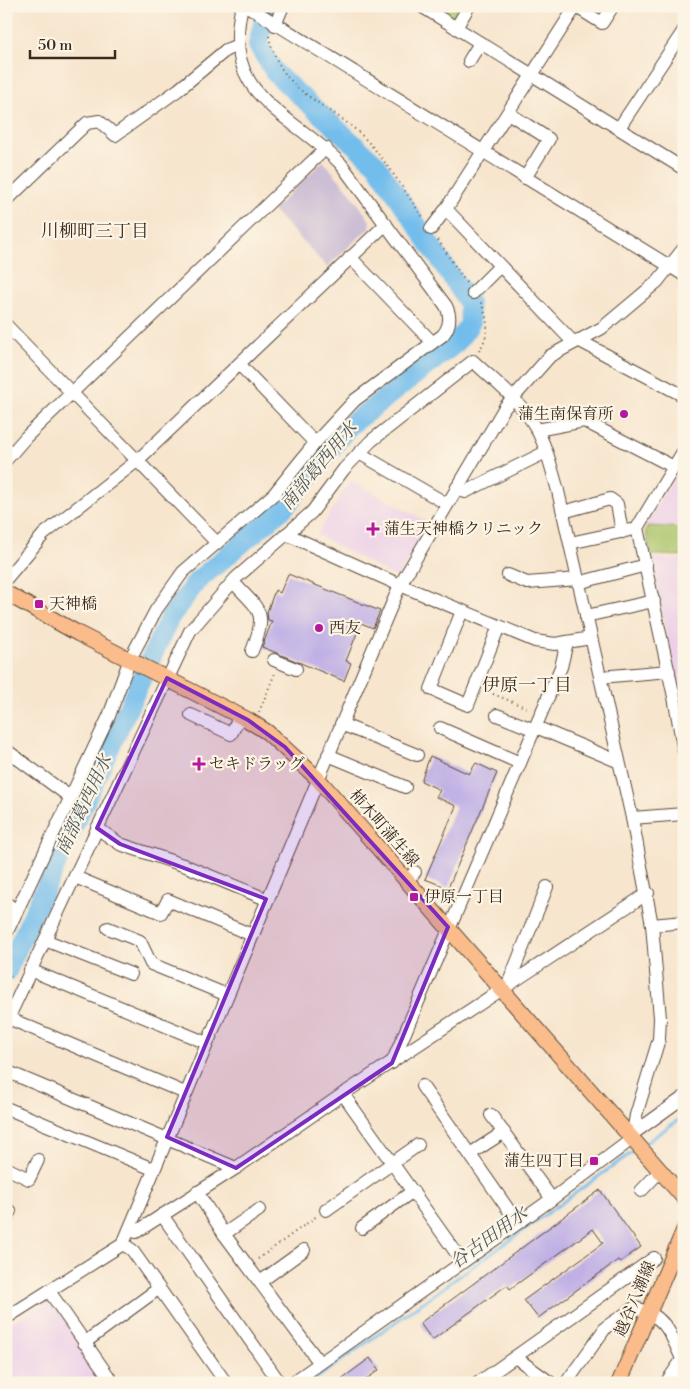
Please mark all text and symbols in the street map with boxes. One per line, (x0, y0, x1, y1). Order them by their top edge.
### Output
scale bar (30, 28, 115, 60)
text: 50 m (38, 36, 72, 55)
district label: 川柳町三丁目 (41, 220, 149, 243)
place label: 蒲生南保育所 (518, 404, 614, 424)
marker: 蒲生南保育所 (618, 408, 630, 420)
water label: 南部葛西用水 (275, 416, 364, 515)
place label: 蒲生天神橋クリニック (384, 519, 543, 539)
marker: 蒲生天神橋クリニック (366, 522, 380, 536)
place label: 天神橋 (49, 594, 97, 614)
marker: 天神橋 (33, 598, 45, 610)
place label: 西友 (329, 618, 361, 638)
marker: 西友 (313, 622, 325, 634)
district label: 伊原一丁目 (482, 674, 572, 697)
water label: 南部葛西用水 (51, 749, 118, 859)
place label: セキドラッグ (209, 754, 305, 774)
marker: セキドラッグ (193, 758, 205, 770)
street label: 柿木町蒲生線 (345, 785, 423, 871)
place label: 伊原一丁目 (424, 887, 504, 907)
marker: 伊原一丁目 (408, 891, 420, 903)
place label: 蒲生四丁目 (504, 1151, 584, 1171)
marker: 蒲生四丁目 (588, 1155, 600, 1167)
water label: 谷古田用水 (446, 1201, 534, 1274)
street label: 越谷八潮線 (610, 1258, 660, 1340)

